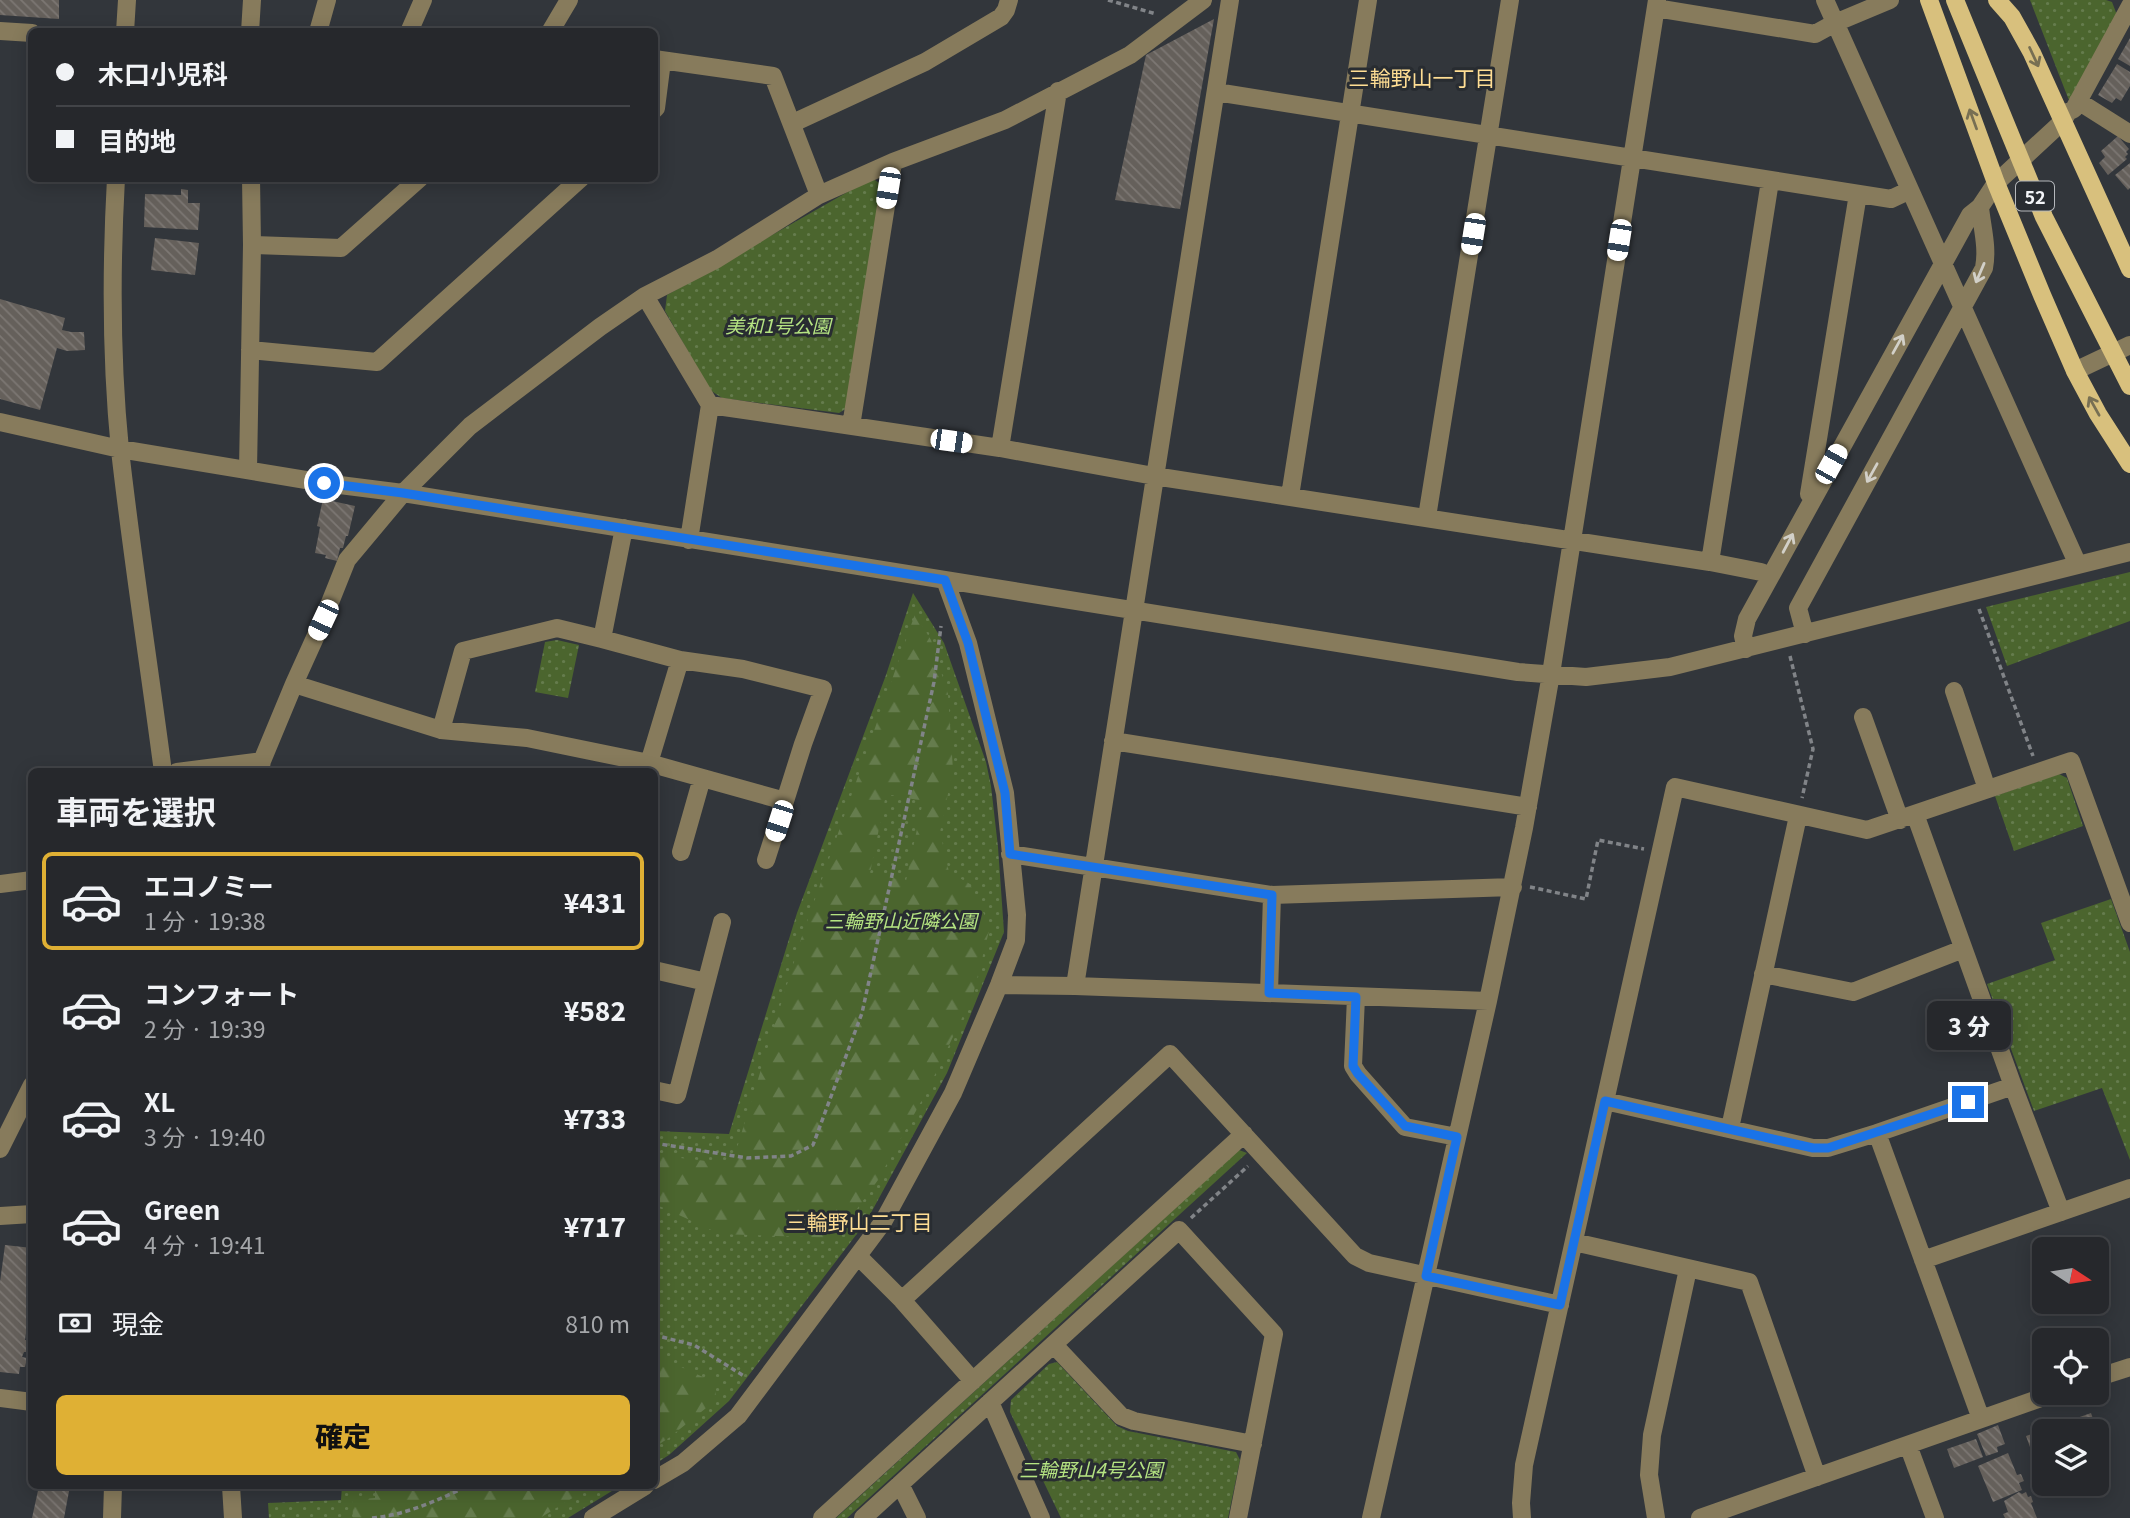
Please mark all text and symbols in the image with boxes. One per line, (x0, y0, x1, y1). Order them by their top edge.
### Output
one-way arrow (2028, 46, 2041, 67)
text: 木口小児科 (98, 54, 228, 91)
district label: 三輪野山一丁目 (1349, 62, 1496, 92)
one-way arrow (1966, 108, 1978, 130)
text: 目的地 (98, 121, 176, 158)
car (875, 166, 902, 210)
road number: 52 (2016, 182, 2054, 210)
car (1460, 212, 1487, 256)
car (1606, 218, 1633, 262)
one-way arrow (1973, 262, 1986, 283)
park label: 美和1号公園 (725, 311, 834, 338)
one-way arrow (1892, 334, 1905, 355)
one-way arrow (2087, 396, 2100, 417)
car (929, 428, 974, 454)
car (1812, 441, 1851, 487)
one-way arrow (1865, 462, 1878, 483)
route start (308, 467, 340, 499)
one-way arrow (1782, 533, 1795, 554)
car (305, 597, 342, 643)
text: 車両を選択 (56, 787, 216, 833)
car (763, 798, 796, 844)
text: エコノミー (144, 866, 274, 903)
icon: car (60, 870, 123, 933)
text: ¥431 (564, 883, 626, 920)
text: 1 分 · 19:38 (144, 903, 266, 937)
park label: 三輪野山近隣公園 (825, 906, 980, 933)
text: コンフォート (144, 974, 299, 1011)
icon: car (60, 978, 123, 1041)
text: ¥582 (564, 991, 626, 1028)
callout: 3 分 (1926, 1000, 2010, 1050)
text: 3 分 (1948, 1008, 1990, 1042)
text: 2 分 · 19:39 (144, 1011, 266, 1045)
text: XL (144, 1082, 175, 1119)
icon: car (60, 1086, 123, 1149)
route end (1952, 1086, 1984, 1118)
text: ¥733 (564, 1099, 626, 1136)
text: 3 分 · 19:40 (144, 1119, 266, 1153)
text: Green (144, 1190, 220, 1227)
icon: car (60, 1194, 123, 1257)
district label: 三輪野山二丁目 (786, 1206, 933, 1236)
text: ¥717 (564, 1207, 626, 1244)
text: 4 分 · 19:41 (144, 1227, 266, 1261)
north arrow (2032, 1237, 2109, 1314)
map controls (2032, 1237, 2109, 1496)
icon: cash (56, 1304, 94, 1342)
text: 現金 (112, 1304, 164, 1341)
text: 810 m (565, 1306, 630, 1340)
button: locate (2032, 1328, 2109, 1405)
button: 確定 (56, 1395, 630, 1475)
button: layers (2032, 1419, 2109, 1496)
park label: 三輪野山4号公園 (1019, 1455, 1166, 1482)

